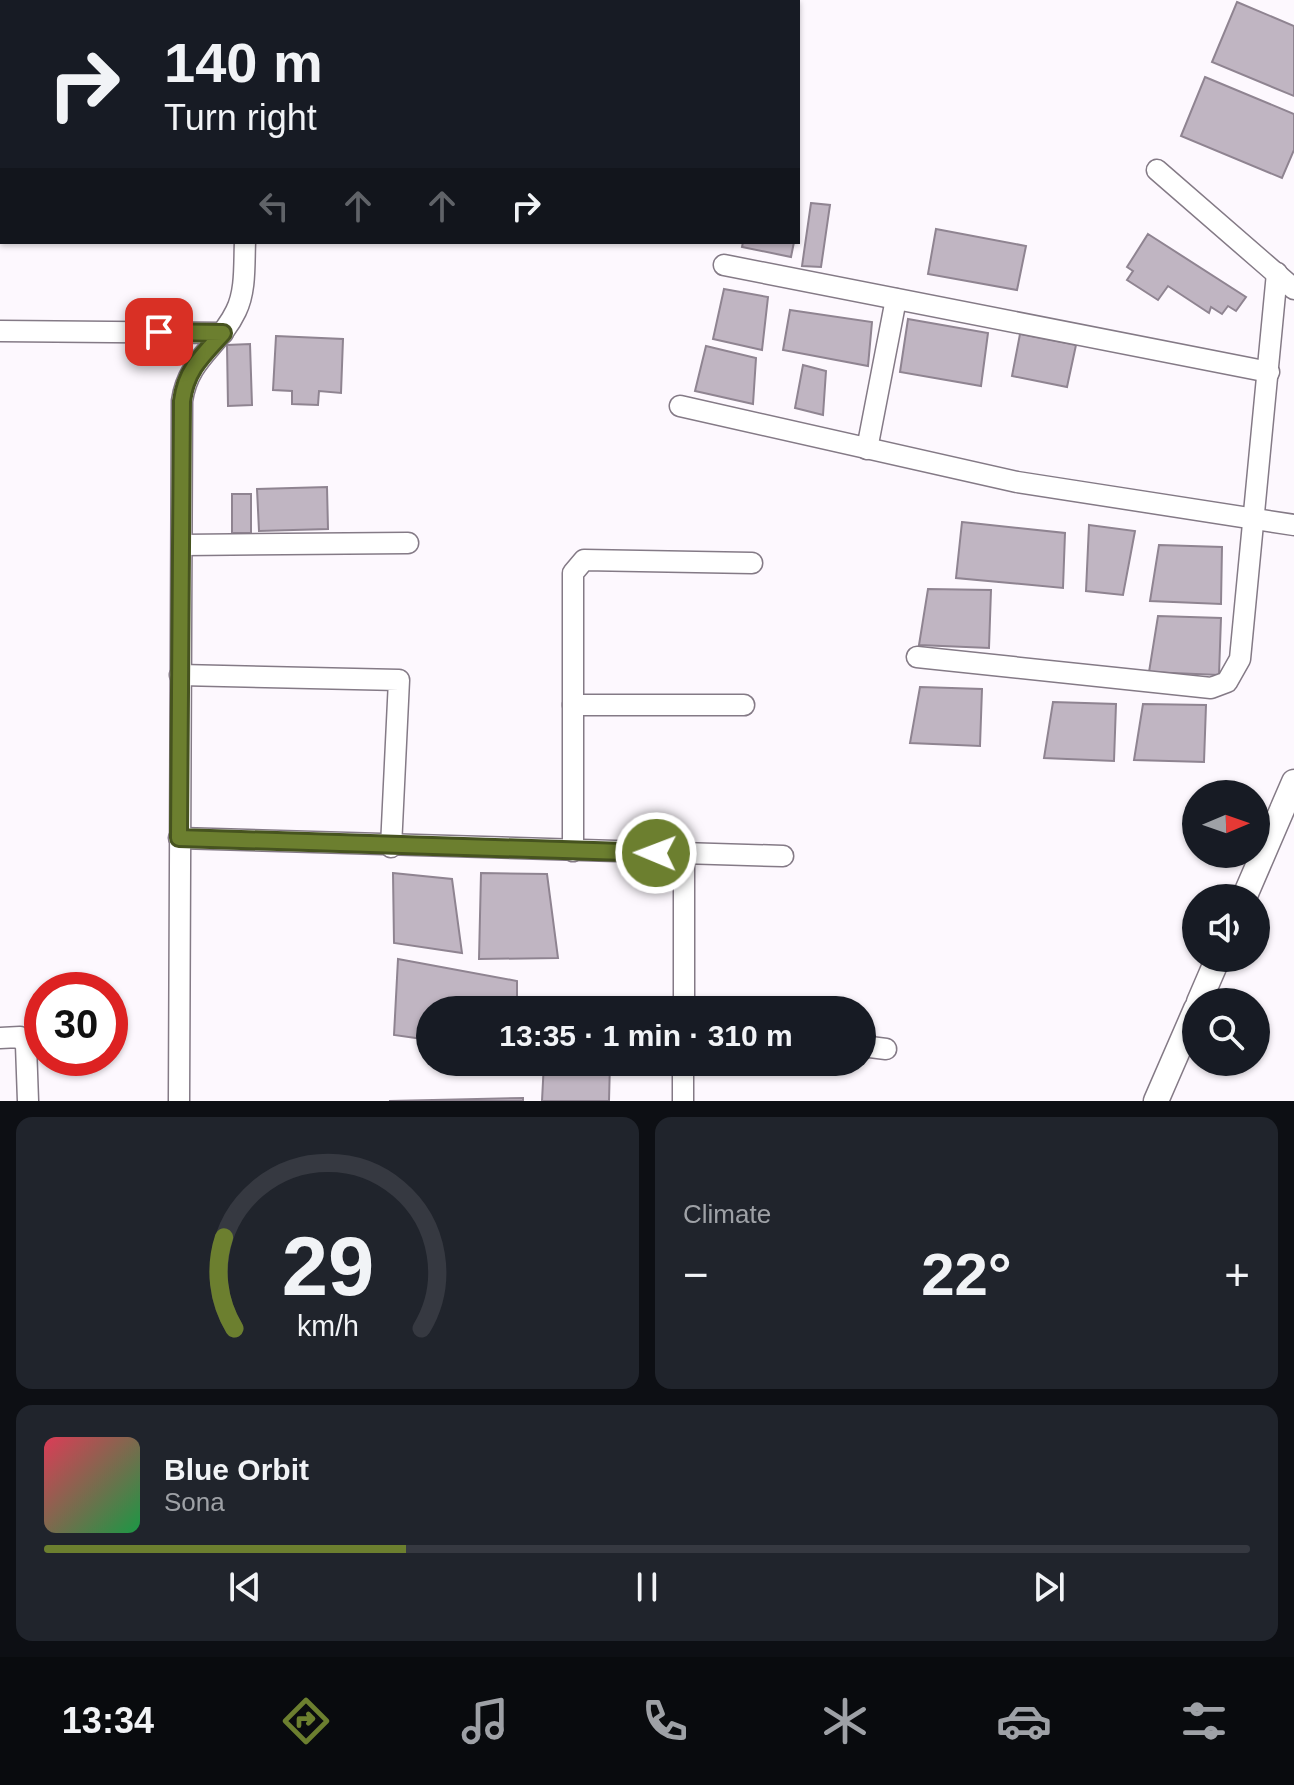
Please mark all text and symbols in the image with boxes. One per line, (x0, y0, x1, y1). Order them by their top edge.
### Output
text: 140 m (164, 31, 323, 94)
icon: right (32, 32, 136, 136)
text: Turn right (164, 97, 317, 138)
icon: left (252, 184, 296, 228)
icon: ahead (336, 184, 380, 228)
icon: ahead (420, 184, 464, 228)
icon: right (504, 184, 548, 228)
pin (125, 298, 193, 366)
icon: arrive (137, 310, 181, 354)
north arrow (1182, 780, 1270, 868)
map controls (1182, 780, 1270, 1076)
position arrow (614, 811, 698, 895)
button: sound (1182, 884, 1270, 972)
speed limit sign: 30 (24, 972, 128, 1076)
button: search (1182, 988, 1270, 1076)
text: 13:35 · 1 min · 310 m (499, 1019, 793, 1052)
text: Climate (683, 1199, 771, 1229)
text: 29 (281, 1220, 374, 1313)
text: 22° (921, 1241, 1012, 1308)
text: − (683, 1250, 709, 1299)
text: + (1224, 1250, 1250, 1299)
text: km/h (297, 1310, 358, 1342)
text: Blue Orbit (164, 1453, 309, 1486)
text: Sona (164, 1487, 225, 1517)
icon: previous (223, 1565, 267, 1609)
icon: pause (625, 1565, 669, 1609)
icon: next (1027, 1565, 1071, 1609)
icon: directions (278, 1693, 334, 1749)
icon: music (457, 1693, 513, 1749)
icon: phone (637, 1693, 693, 1749)
icon: climate (817, 1693, 873, 1749)
icon: car (996, 1693, 1052, 1749)
icon: filters (1176, 1693, 1232, 1749)
text: 13:34 (62, 1700, 154, 1741)

